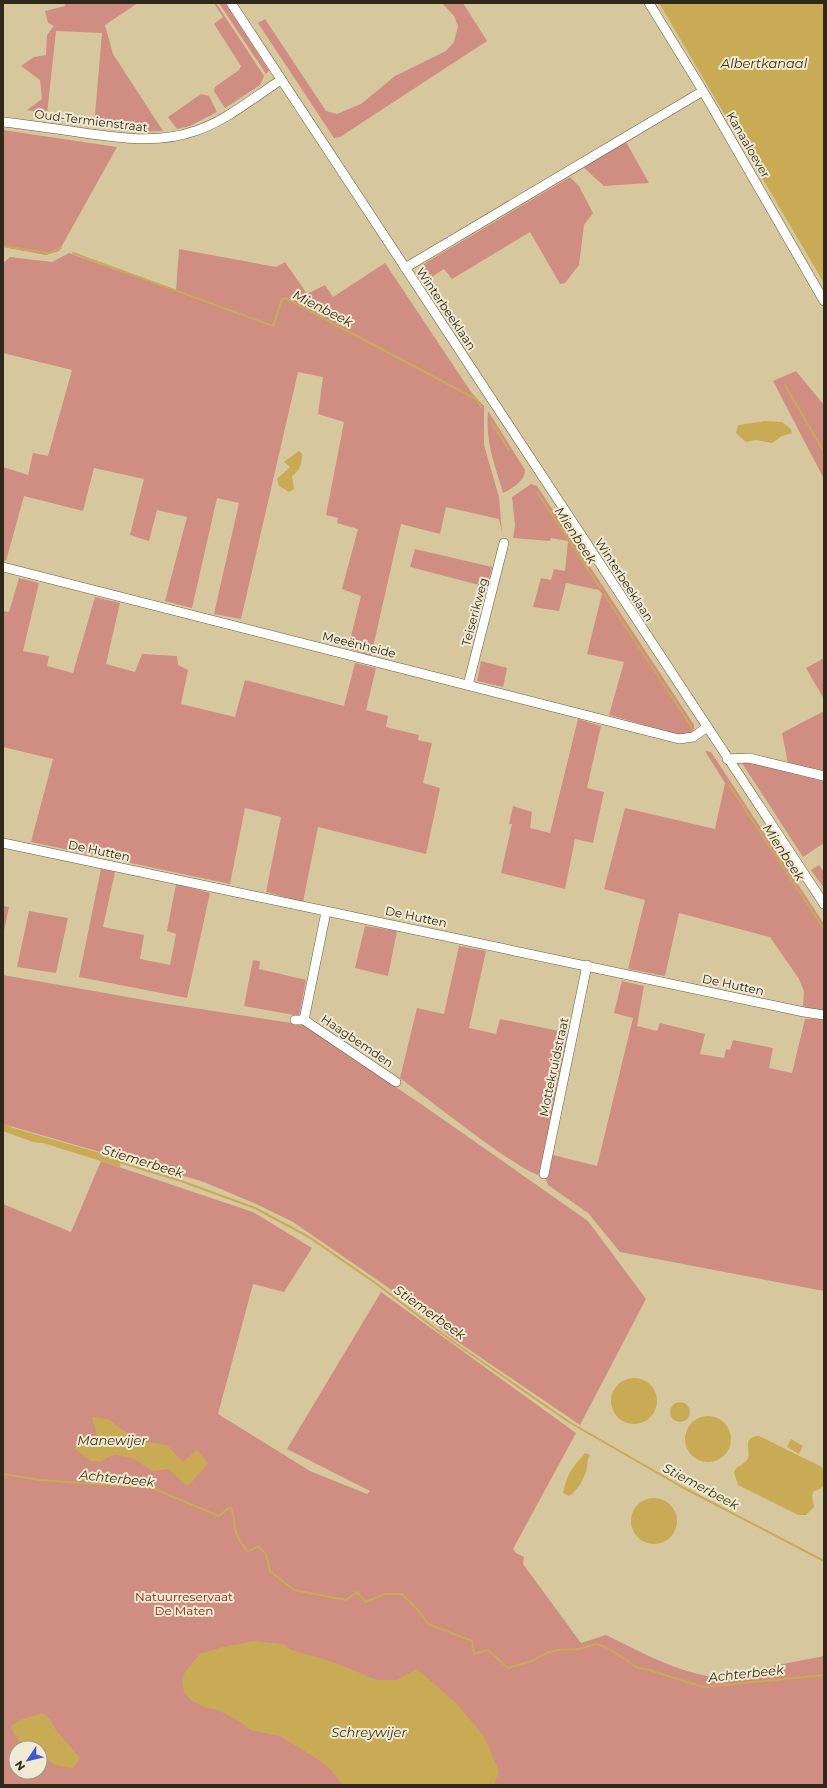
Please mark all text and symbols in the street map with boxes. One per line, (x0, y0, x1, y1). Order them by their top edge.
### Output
water label: Albertkanaal (720, 55, 808, 71)
street label: Oud-Termienstraat (34, 106, 149, 135)
street label: Kanaaloever (723, 109, 774, 181)
street label: Winterbeeklaan (413, 265, 480, 353)
water label: Mienbeek (291, 286, 357, 330)
water label: Mienbeek (552, 503, 601, 568)
street label: Winterbeeklaan (592, 535, 657, 624)
street label: Teiserikweg (458, 576, 491, 648)
street label: Meeënheide (321, 628, 397, 661)
water label: Mienbeek (760, 820, 809, 885)
street label: De Hutten (67, 837, 131, 864)
street label: De Hutten (384, 903, 448, 930)
street label: De Hutten (701, 971, 765, 998)
street label: Haagbemden (318, 1011, 396, 1070)
street label: Mottekruidstraat (536, 1016, 571, 1118)
water label: Stiemerbeek (101, 1141, 187, 1181)
water label: Stiemerbeek (391, 1281, 470, 1343)
water label: Manewijer (77, 1432, 147, 1448)
water label: Stiemerbeek (660, 1459, 743, 1513)
water label: Achterbeek (78, 1466, 157, 1490)
park label: Natuurreservaat De Maten (135, 1589, 233, 1618)
water label: Achterbeek (707, 1661, 786, 1685)
water label: Schreywijer (331, 1724, 407, 1740)
north arrow (8, 1740, 48, 1780)
text: N (12, 1758, 28, 1773)

